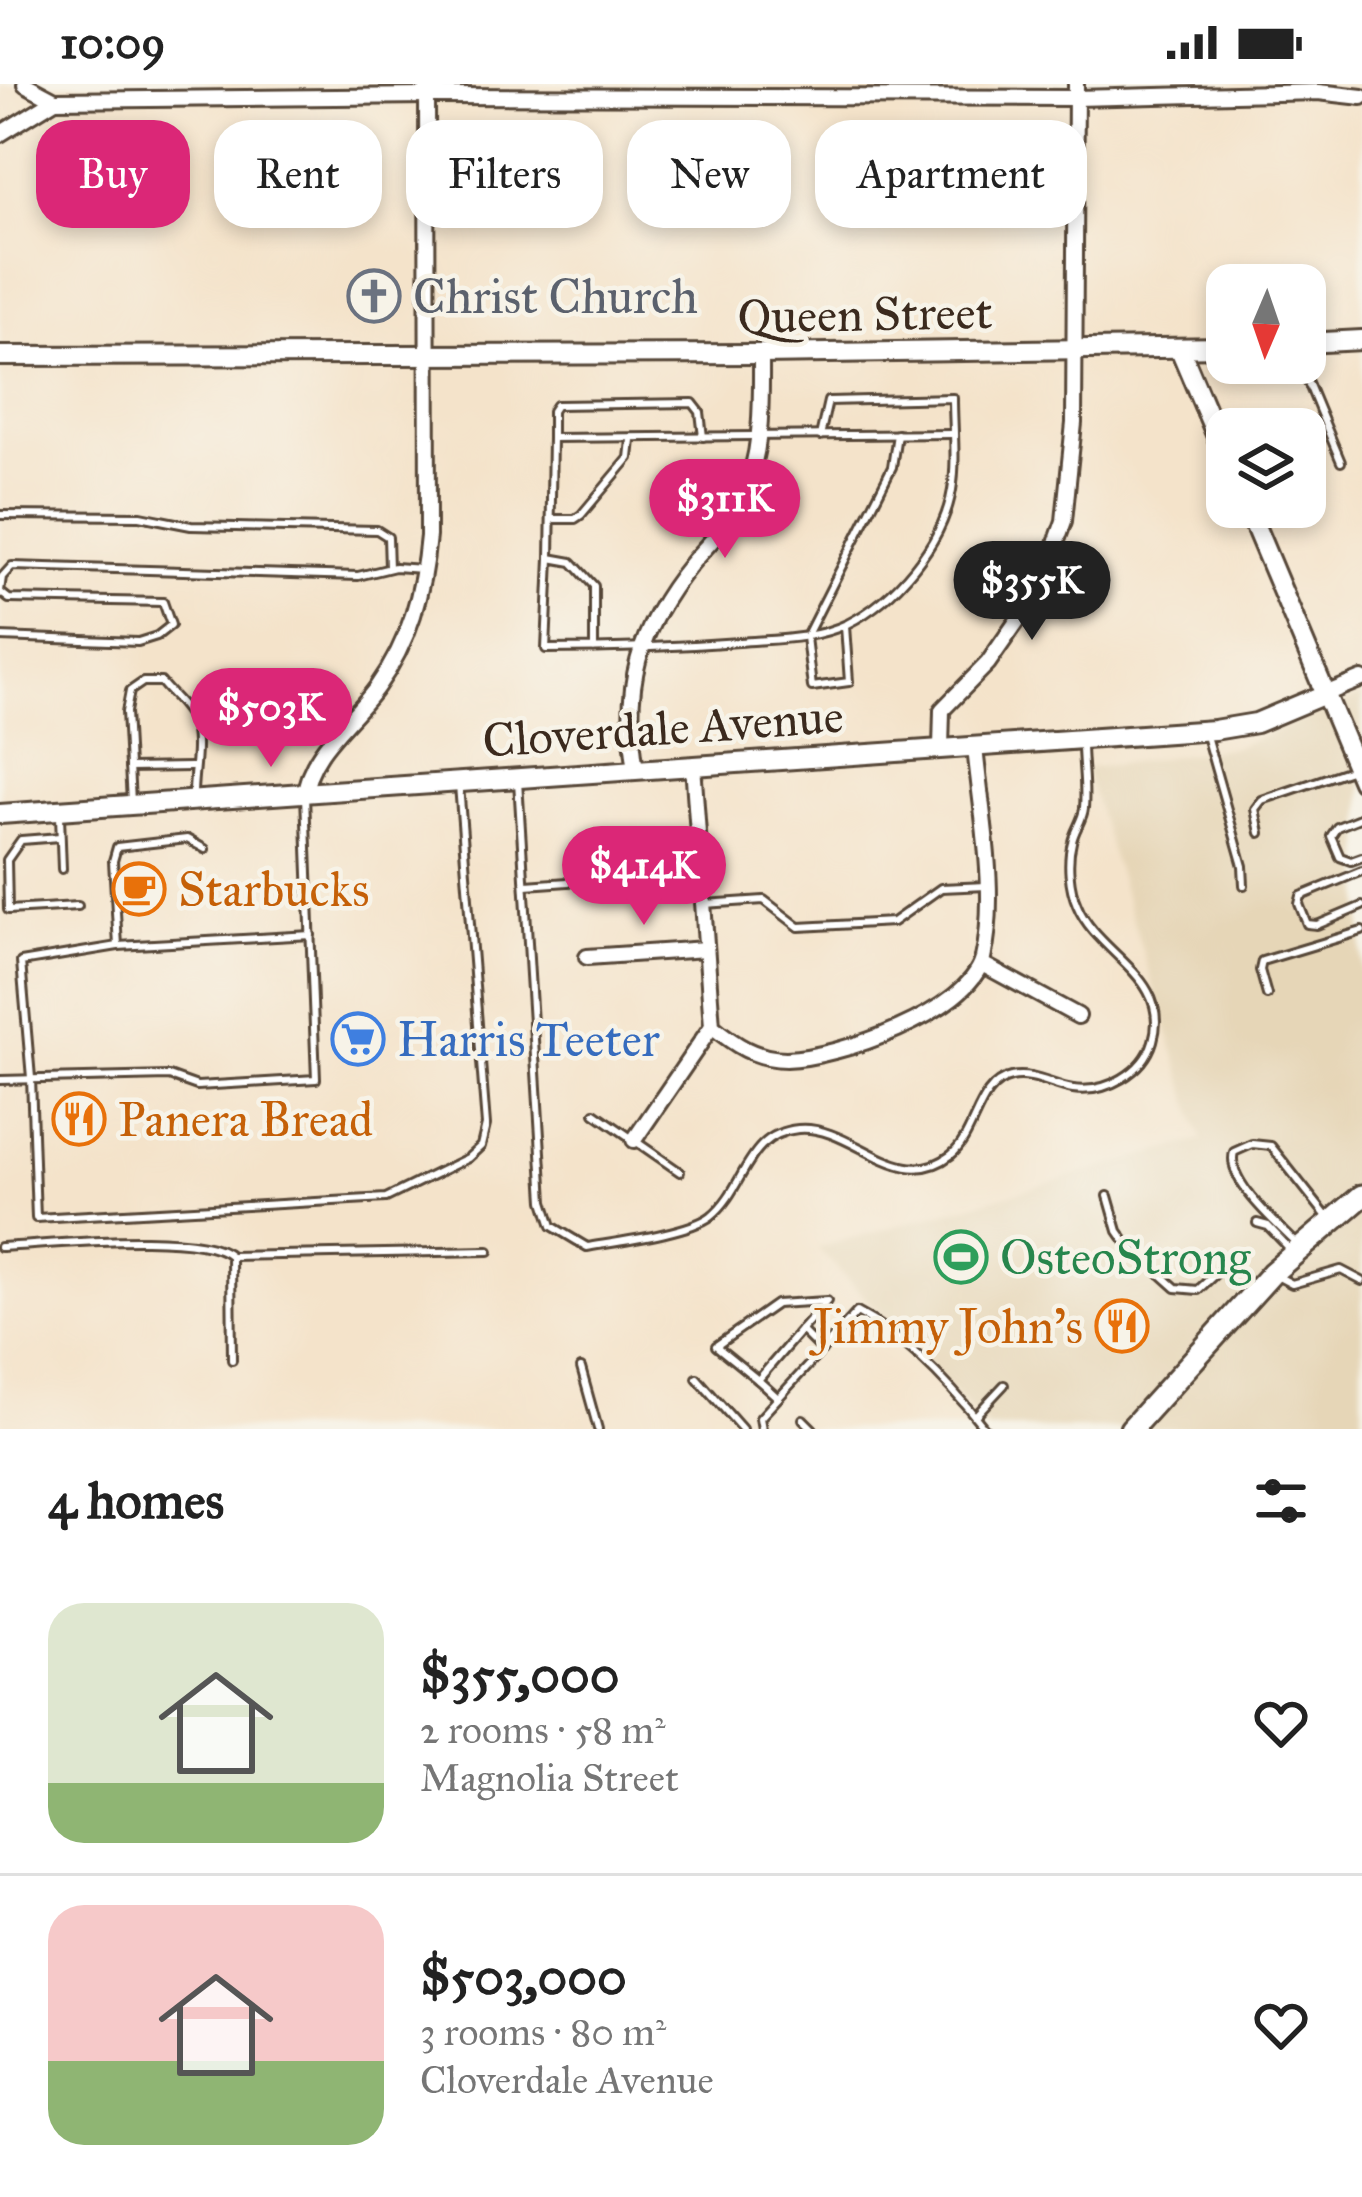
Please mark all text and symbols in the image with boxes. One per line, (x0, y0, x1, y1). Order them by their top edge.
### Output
text: 10:09 (60, 15, 165, 70)
chip: Buy (36, 120, 190, 228)
chip: Rent (214, 120, 382, 228)
chip: Filters (406, 120, 603, 228)
chip: New (627, 120, 791, 228)
chip: Apartment (815, 120, 1087, 228)
north arrow (1206, 264, 1326, 384)
map controls (1206, 264, 1326, 528)
place label: Christ Church (413, 267, 698, 326)
church icon: Christ Church (346, 268, 402, 324)
street label: Queen Street (737, 282, 993, 346)
button: layers (1206, 408, 1326, 528)
pin: $311K (641, 459, 809, 561)
text: $311K (676, 474, 774, 522)
pin: $355K (948, 541, 1116, 643)
text: $355K (981, 556, 1083, 604)
pin: $503K (187, 668, 355, 770)
text: $503K (217, 683, 325, 731)
street label: Cloverdale Avenue (481, 686, 845, 770)
pin: $414K (560, 826, 728, 928)
text: $414K (589, 841, 699, 889)
place label: Starbucks (178, 860, 370, 919)
cafe icon: Starbucks (111, 861, 167, 917)
place label: Harris Teeter (397, 1010, 660, 1069)
supermarket icon: Harris Teeter (330, 1011, 386, 1067)
place label: Panera Bread (118, 1090, 373, 1149)
restaurant icon: Panera Bread (51, 1091, 107, 1147)
place label: OsteoStrong (1000, 1228, 1252, 1287)
sports icon: OsteoStrong (933, 1229, 989, 1285)
place label: Jimmy John's (808, 1297, 1083, 1356)
restaurant icon: Jimmy John's (1094, 1298, 1150, 1354)
icon: filters (1248, 1468, 1314, 1534)
text: 4 homes (48, 1470, 224, 1532)
text: $355,000 (420, 1644, 619, 1706)
icon: home (144, 1651, 288, 1795)
icon: heart (1248, 1690, 1314, 1756)
text: 2 rooms · 58 m² (420, 1706, 666, 1754)
text: Magnolia Street (420, 1754, 679, 1802)
text: $503,000 (420, 1946, 627, 2008)
icon: home (144, 1953, 288, 2097)
icon: heart (1248, 1992, 1314, 2058)
text: 3 rooms · 80 m² (420, 2008, 666, 2056)
text: Cloverdale Avenue (420, 2056, 714, 2104)

